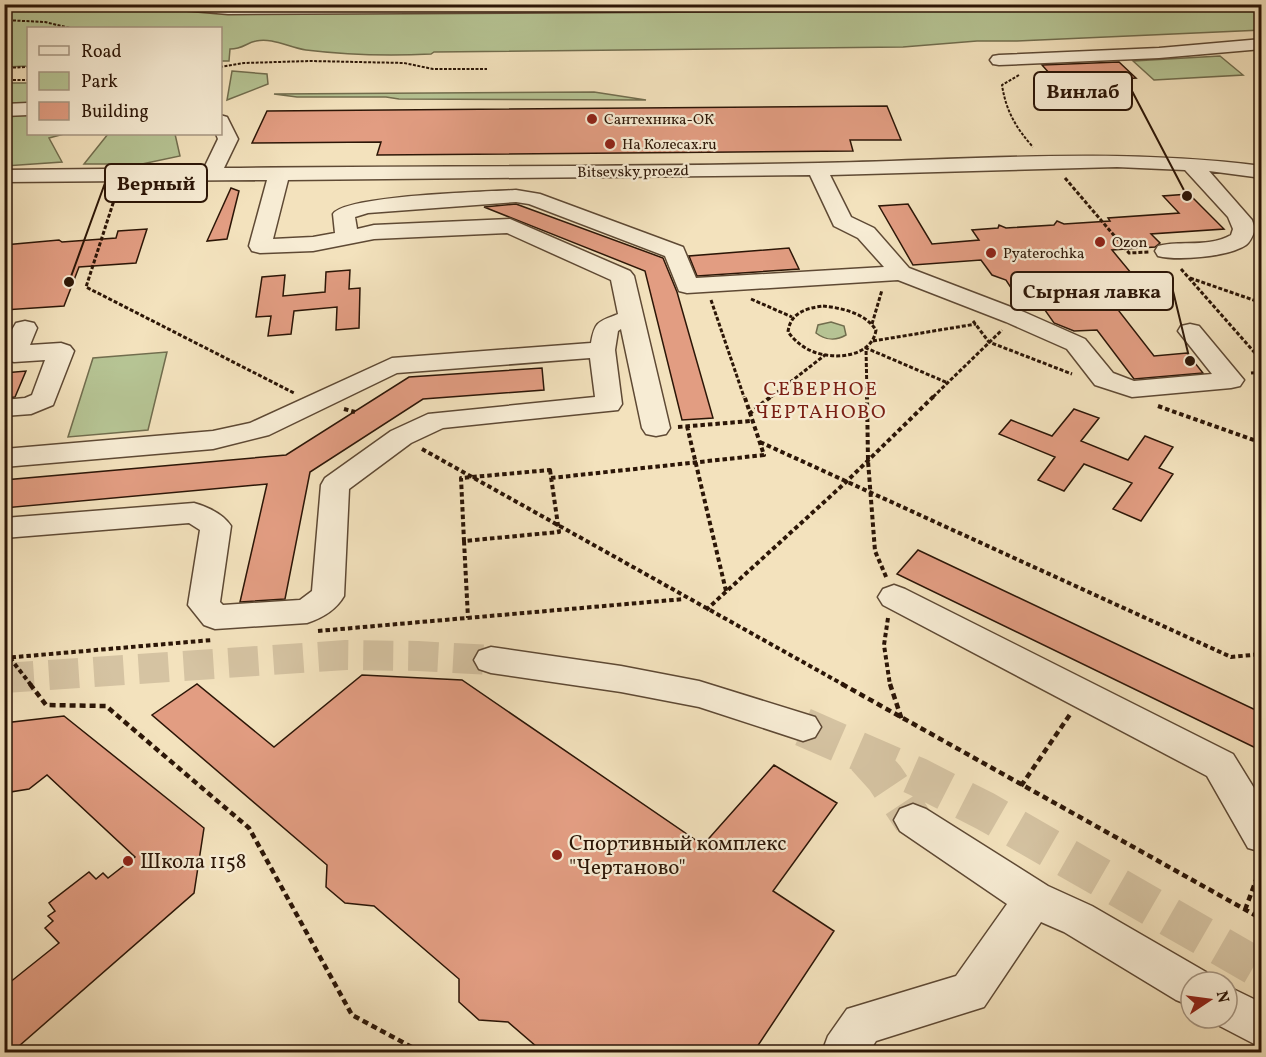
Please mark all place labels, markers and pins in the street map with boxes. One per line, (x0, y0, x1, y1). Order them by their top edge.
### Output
callout: Винлаб (1034, 72, 1132, 110)
place label: Сантехника-ОК (604, 110, 714, 131)
marker: Сантехника-ОК (585, 112, 599, 126)
place label: На Колесах.ru (622, 135, 717, 156)
marker: На Колесах.ru (603, 137, 617, 151)
callout: Верный (105, 164, 207, 202)
place label: Ozon (1112, 233, 1147, 254)
marker: Ozon (1093, 235, 1107, 249)
place label: Pyaterochka (1003, 244, 1084, 265)
marker: Pyaterochka (984, 246, 998, 260)
callout: Сырная лавка (1011, 272, 1173, 310)
place label: Спортивный комплекс "Чертаново" (569, 830, 787, 883)
place label: Школа 1158 (140, 848, 246, 877)
marker: Спортивный комплекс "Чертаново" (550, 848, 564, 862)
marker: Школа 1158 (121, 854, 135, 868)

